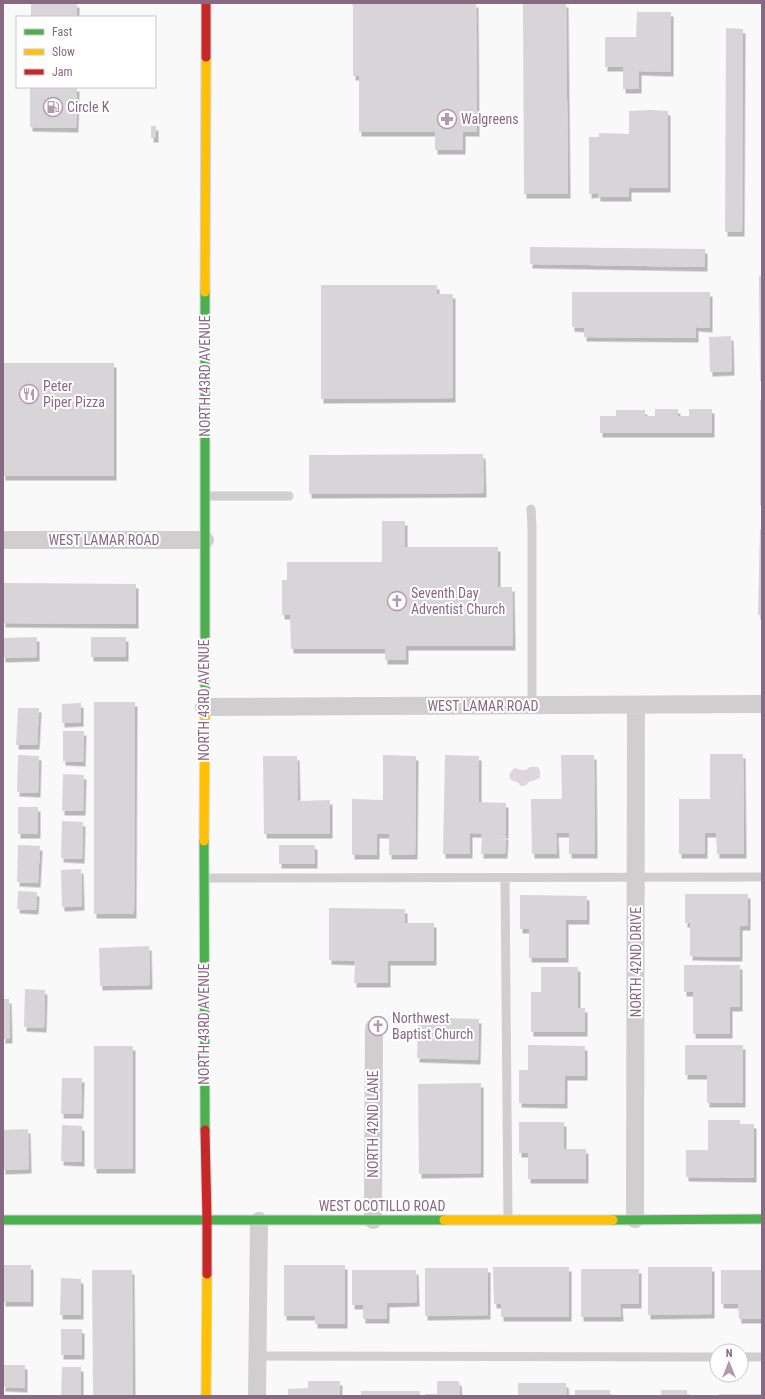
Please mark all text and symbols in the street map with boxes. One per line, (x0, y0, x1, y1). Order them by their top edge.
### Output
legend (16, 16, 156, 88)
text: Fast (52, 25, 73, 39)
text: Slow (52, 45, 75, 59)
text: Jam (52, 65, 73, 79)
fuel station icon: Circle K (42, 96, 64, 118)
place label: Circle K (67, 99, 110, 115)
pharmacy icon: Walgreens (436, 108, 458, 130)
place label: Walgreens (461, 111, 519, 127)
street label: NORTH 43RD AVENUE (197, 315, 213, 437)
place label: Peter Piper Pizza (43, 378, 105, 410)
restaurant icon: Peter Piper Pizza (18, 383, 40, 405)
street label: WEST LAMAR ROAD (48, 532, 160, 548)
place label: Seventh Day Adventist Church (411, 585, 505, 617)
church icon: Seventh Day Adventist Church (386, 590, 408, 612)
street label: NORTH 43RD AVENUE (196, 639, 212, 761)
street label: WEST LAMAR ROAD (427, 698, 539, 714)
street label: NORTH 42ND DRIVE (628, 907, 644, 1017)
street label: NORTH 43RD AVENUE (196, 963, 212, 1085)
place label: Northwest Baptist Church (392, 1010, 473, 1042)
church icon: Northwest Baptist Church (367, 1015, 389, 1037)
street label: NORTH 42ND LANE (365, 1070, 381, 1178)
street label: WEST OCOTILLO ROAD (319, 1198, 445, 1214)
north arrow (709, 1343, 749, 1383)
text: N (726, 1347, 733, 1360)

